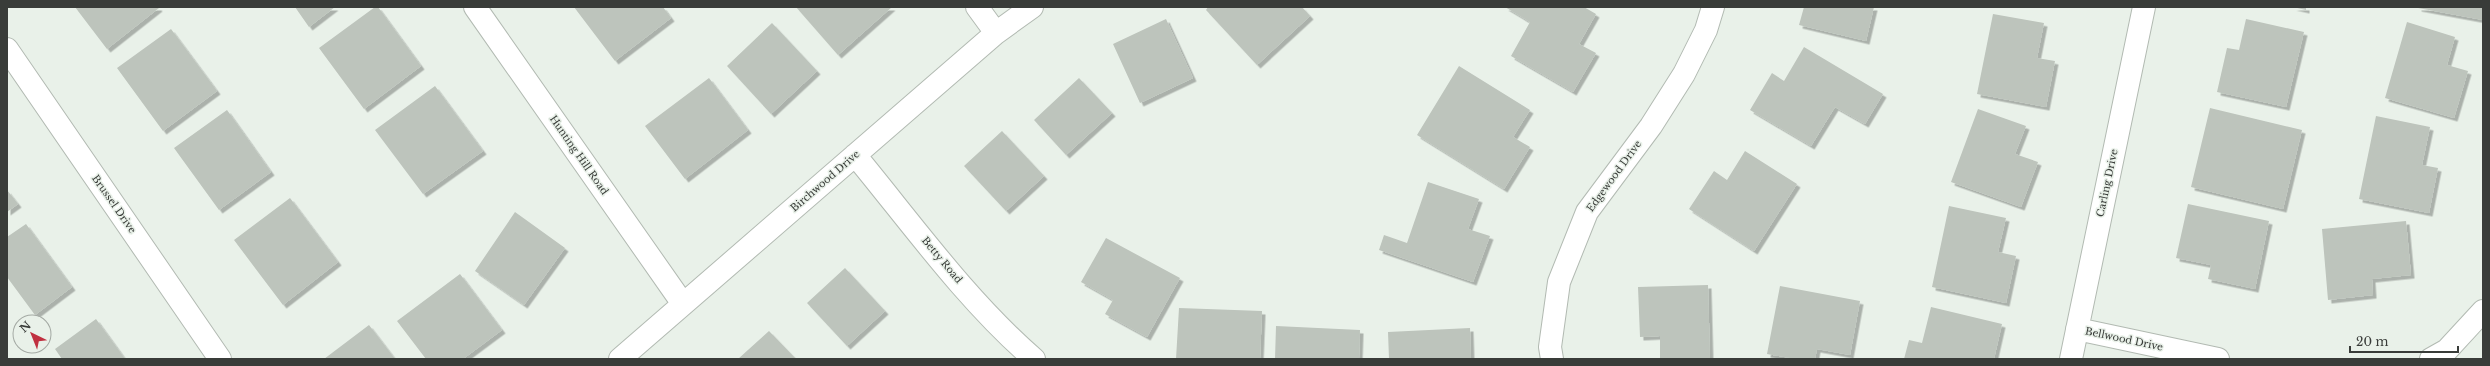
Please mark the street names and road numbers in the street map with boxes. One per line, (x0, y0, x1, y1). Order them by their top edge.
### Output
street label: Hunting Hill Road (547, 113, 611, 197)
street label: Edgewood Drive (1584, 138, 1644, 214)
street label: Birchwood Drive (788, 147, 862, 215)
street label: Carling Drive (2093, 148, 2121, 218)
street label: Brussel Drive (89, 172, 139, 236)
street label: Betty Road (919, 234, 965, 286)
street label: Bellwood Drive (2084, 324, 2164, 354)

